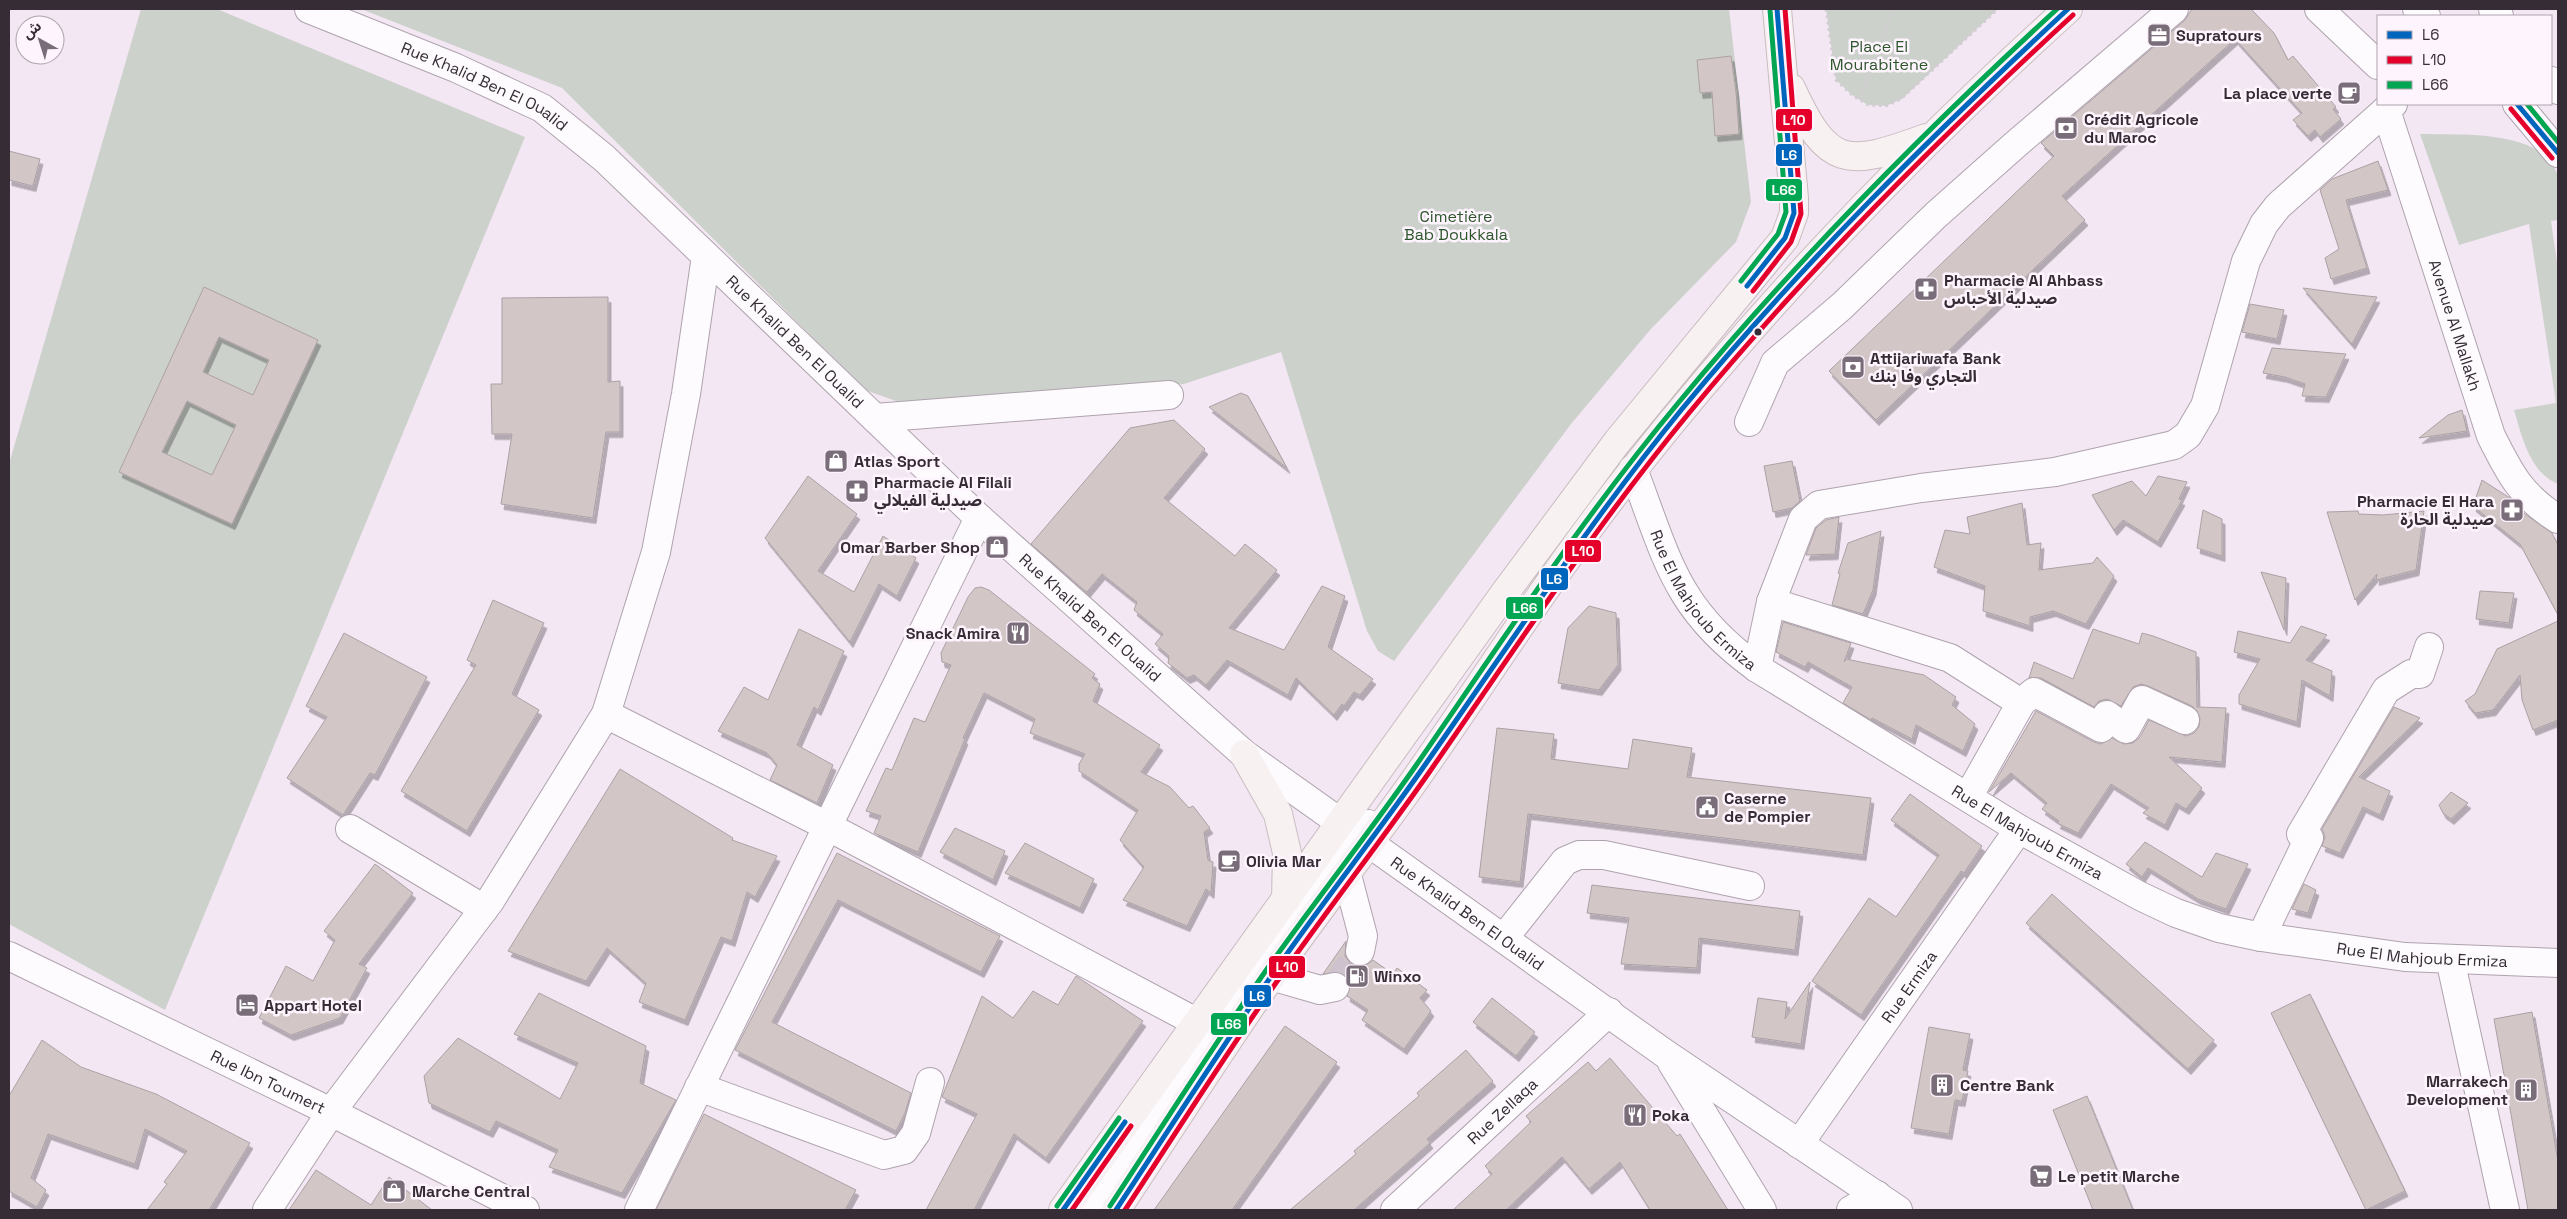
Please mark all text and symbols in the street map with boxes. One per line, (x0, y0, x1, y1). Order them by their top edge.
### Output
north arrow (15, 15, 65, 65)
legend (2377, 15, 2552, 105)
text: ش (19, 17, 45, 43)
office icon: Supratours (2146, 22, 2172, 48)
place label: Supratours (2176, 25, 2262, 46)
text: L6 (2422, 25, 2439, 44)
park label: Place El Mourabitene (1830, 36, 1928, 75)
street label: Rue Khalid Ben El Oualid (398, 37, 572, 136)
text: L10 (2422, 50, 2446, 69)
text: L66 (2422, 75, 2449, 94)
cafe icon: La place verte (2336, 80, 2362, 106)
place label: La place verte (2223, 83, 2332, 104)
line badge: L10 (1775, 108, 1813, 132)
place label: Crédit Agricole du Maroc (2084, 109, 2199, 148)
text: L10 (1783, 111, 1806, 129)
bank icon: Crédit Agricole du Maroc (2053, 115, 2079, 141)
line badge: L6 (1775, 143, 1803, 167)
text: L6 (1781, 146, 1797, 164)
line badge: L66 (1765, 178, 1803, 202)
text: L66 (1772, 181, 1797, 199)
park label: Cimetière Bab Doukkala (1404, 206, 1508, 245)
street label: Avenue Al Mallakh (2424, 257, 2486, 394)
place label: Pharmacie Al Ahbass صيدلية الأحباس (1944, 270, 2103, 309)
street label: Rue Khalid Ben El Oualid (721, 271, 868, 413)
pharmacy icon: Pharmacie Al Ahbass صيدلية الأحباس (1913, 276, 1939, 302)
unlabelled marker (1753, 327, 1763, 337)
place label: Attijariwafa Bank التجاري وفا بنك (1870, 348, 2001, 390)
bank icon: Attijariwafa Bank التجاري وفا بنك (1840, 354, 1866, 380)
shop icon: Atlas Sport (823, 448, 849, 474)
place label: Atlas Sport (854, 451, 940, 472)
place label: Pharmacie Al Filali صيدلية الفيلالي (874, 472, 1012, 514)
pharmacy icon: Pharmacie Al Filali صيدلية الفيلالي (844, 478, 870, 504)
place label: Pharmacie El Hara صيدلية الحارة (2357, 491, 2494, 530)
pharmacy icon: Pharmacie El Hara صيدلية الحارة (2499, 497, 2525, 523)
street label: Rue El Mahjoub Ermiza (1645, 527, 1761, 675)
shop icon: Omar Barber Shop (984, 534, 1010, 560)
place label: Omar Barber Shop (840, 537, 980, 558)
line badge: L10 (1564, 539, 1602, 563)
text: L10 (1572, 542, 1595, 560)
street label: Rue Khalid Ben El Oualid (1015, 549, 1166, 687)
line badge: L6 (1540, 567, 1569, 591)
text: L6 (1546, 570, 1562, 588)
line badge: L66 (1505, 596, 1544, 620)
text: L66 (1513, 599, 1538, 617)
restaurant icon: Snack Amira (1005, 620, 1031, 646)
place label: Snack Amira (906, 623, 1000, 644)
street label: Rue El Mahjoub Ermiza (1948, 780, 2107, 885)
place label: Caserne de Pompier (1724, 788, 1810, 827)
public building icon: Caserne de Pompier (1694, 794, 1720, 820)
cafe icon: Olivia Mar (1216, 848, 1242, 874)
place label: Olivia Mar (1246, 851, 1321, 872)
street label: Rue Khalid Ben El Oualid (1386, 852, 1548, 975)
street label: Rue El Mahjoub Ermiza (2335, 938, 2508, 972)
street label: Rue Ermiza (1877, 947, 1942, 1027)
line badge: L10 (1268, 955, 1306, 979)
text: L10 (1276, 958, 1299, 976)
fuel station icon: Winxo (1344, 963, 1370, 989)
place label: Winxo (1374, 966, 1421, 987)
line badge: L6 (1243, 984, 1272, 1008)
text: L6 (1249, 987, 1265, 1005)
hotel icon: Appart Hotel (234, 992, 260, 1018)
place label: Appart Hotel (264, 995, 362, 1016)
line badge: L66 (1210, 1012, 1248, 1036)
text: L66 (1217, 1015, 1242, 1033)
street label: Rue Ibn Toumert (207, 1045, 329, 1119)
place label: Marrakech Development (2406, 1071, 2508, 1110)
building icon: Centre Bank (1929, 1072, 1955, 1098)
street label: Rue Zellaqa (1463, 1074, 1542, 1149)
place label: Centre Bank (1960, 1075, 2055, 1096)
building icon: Marrakech Development (2513, 1077, 2539, 1103)
restaurant icon: Poka (1622, 1102, 1648, 1128)
place label: Poka (1652, 1105, 1689, 1126)
supermarket icon: Le petit Marche (2028, 1163, 2054, 1189)
place label: Le petit Marche (2058, 1166, 2180, 1187)
shop icon: Marche Central (381, 1178, 407, 1204)
place label: Marche Central (412, 1181, 530, 1202)

